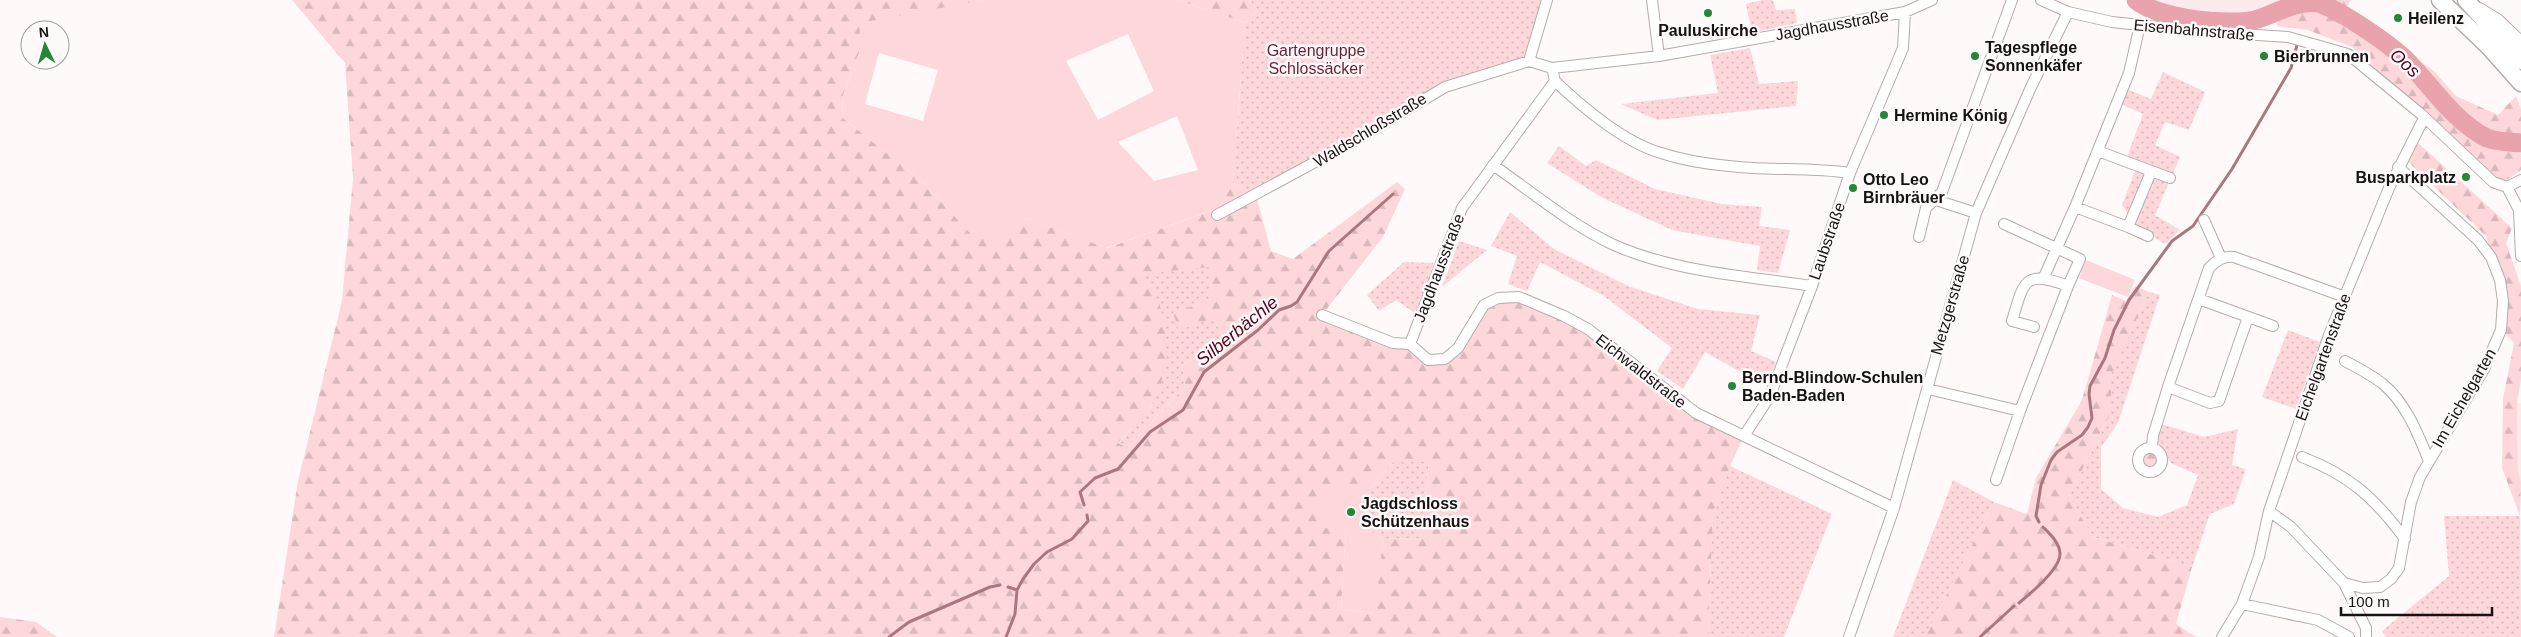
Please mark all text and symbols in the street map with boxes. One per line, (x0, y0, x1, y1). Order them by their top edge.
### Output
marker: Pauluskirche (1702, 7, 1714, 19)
street label: Jagdhausstraße (1774, 7, 1890, 43)
place label: Heilenz (2408, 10, 2464, 27)
marker: Heilenz (2392, 12, 2404, 24)
street label: Eisenbahnstraße (2133, 16, 2255, 44)
north arrow (20, 20, 70, 70)
place label: Pauluskirche (1658, 22, 1758, 39)
text: N (38, 24, 50, 40)
place label: Tagespflege Sonnenkäfer (1985, 39, 2082, 74)
park label: Gartengruppe Schlossäcker (1267, 42, 1365, 77)
water label: Oos (2386, 45, 2424, 81)
place label: Bierbrunnen (2274, 48, 2369, 65)
marker: Tagespflege Sonnenkäfer (1969, 50, 1981, 62)
marker: Bierbrunnen (2258, 50, 2270, 62)
street label: Waldschloßstraße (1311, 90, 1429, 170)
place label: Hermine König (1894, 107, 2008, 124)
marker: Hermine König (1878, 109, 1890, 121)
place label: Busparkplatz (2356, 169, 2456, 186)
place label: Otto Leo Birnbräuer (1863, 171, 1945, 206)
marker: Busparkplatz (2460, 171, 2472, 183)
marker: Otto Leo Birnbräuer (1847, 182, 1859, 194)
street label: Laubstraße (1806, 200, 1848, 282)
street label: Jagdhausstraße (1411, 211, 1468, 325)
street label: Metzgerstraße (1928, 253, 1972, 357)
street label: Eichelgartenstraße (2292, 291, 2354, 423)
water label: Silberbächle (1192, 292, 1282, 370)
street label: Eichwaldstraße (1593, 331, 1689, 411)
street label: Im Eichelgarten (2429, 346, 2499, 450)
place label: Bernd-Blindow-Schulen Baden-Baden (1742, 369, 1923, 404)
marker: Bernd-Blindow-Schulen Baden-Baden (1726, 380, 1738, 392)
place label: Jagdschloss Schützenhaus (1361, 495, 1470, 530)
marker: Jagdschloss Schützenhaus (1345, 506, 1357, 518)
scale bar (2341, 584, 2492, 616)
text: 100 m (2348, 593, 2390, 610)

